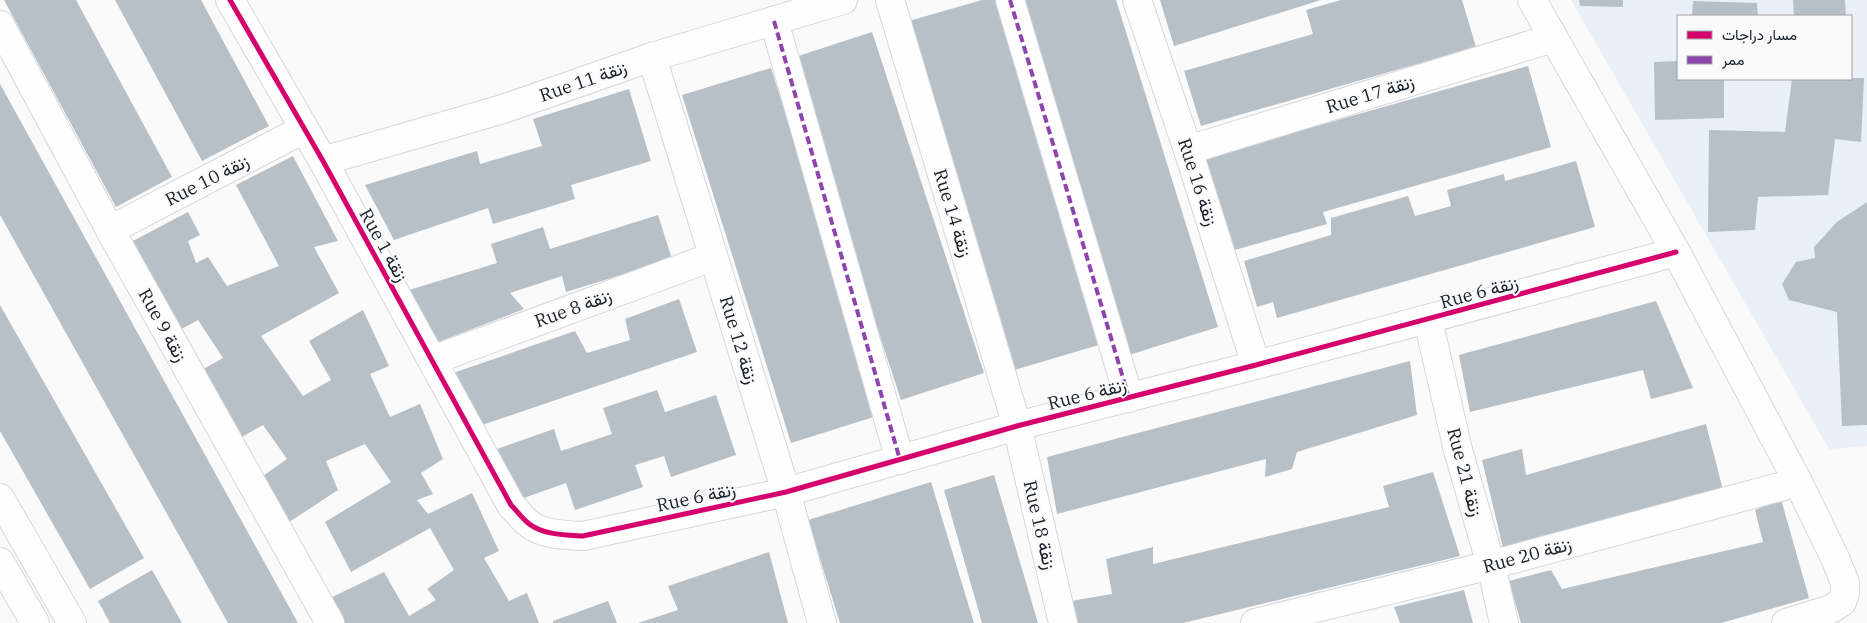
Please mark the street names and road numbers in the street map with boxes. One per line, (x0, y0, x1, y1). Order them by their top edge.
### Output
street label: Rue 11 زنقة (536, 55, 630, 107)
street label: Rue 17 زنقة (1323, 70, 1417, 118)
street label: Rue 16 زنقة (1173, 135, 1223, 229)
street label: Rue 10 زنقة (161, 149, 253, 211)
street label: Rue 14 زنقة (929, 166, 977, 260)
street label: Rue 1 زنقة (354, 204, 414, 286)
street label: Rue 6 زنقة (1437, 270, 1521, 314)
street label: Rue 8 زنقة (531, 283, 615, 333)
street label: Rue 9 زنقة (133, 284, 193, 366)
street label: Rue 12 زنقة (715, 293, 763, 387)
street label: Rue 6 زنقة (1045, 373, 1129, 415)
street label: Rue 21 زنقة (1442, 425, 1488, 519)
street label: Rue 6 زنقة (654, 477, 738, 517)
street label: Rue 18 زنقة (1019, 478, 1061, 572)
street label: Rue 20 زنقة (1480, 532, 1574, 578)

